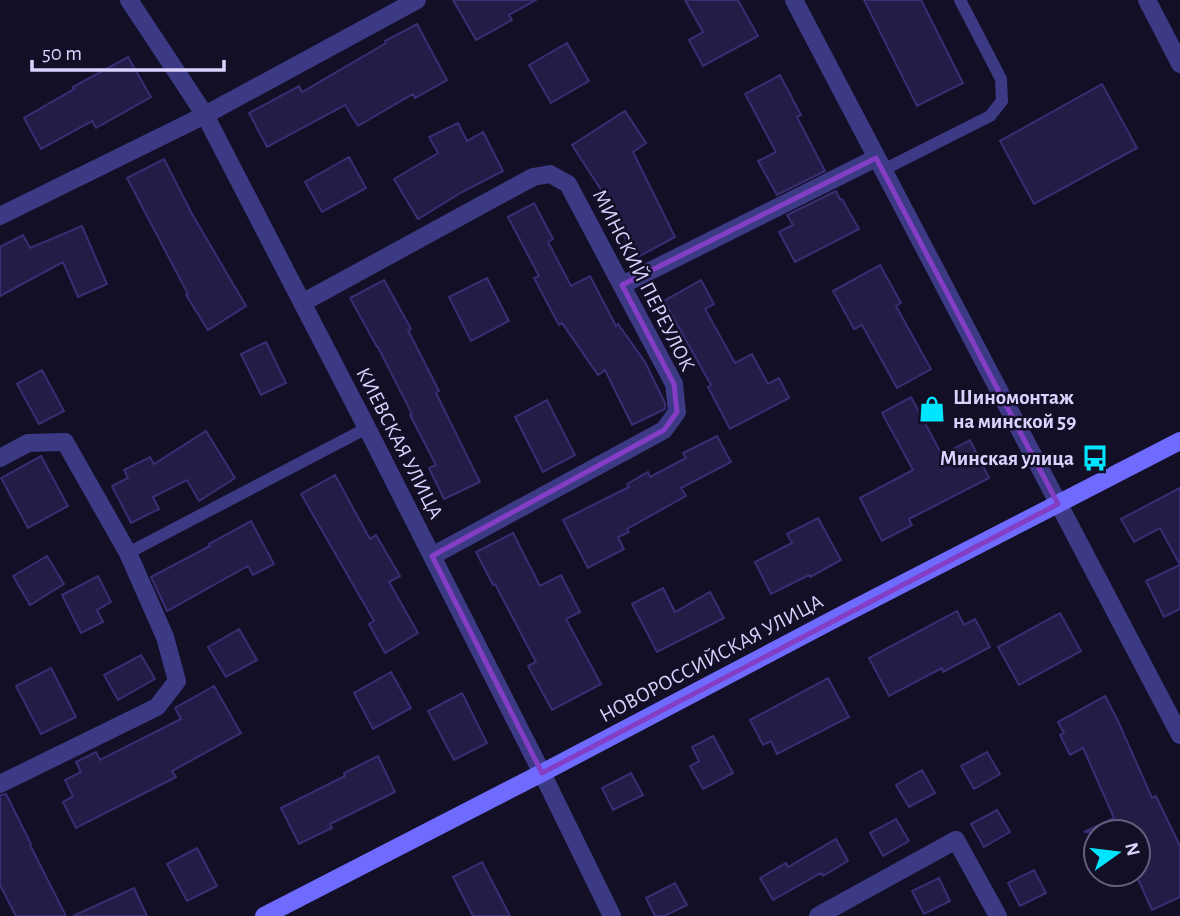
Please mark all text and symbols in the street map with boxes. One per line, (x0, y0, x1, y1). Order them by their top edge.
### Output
scale bar (32, 28, 224, 72)
text: 50 m (42, 43, 82, 64)
street label: МИНСКИЙ ПЕРЕУЛОК (589, 186, 699, 374)
street label: КИЕВСКАЯ УЛИЦА (352, 364, 447, 522)
place label: Шиномонтаж на минской 59 (953, 387, 1076, 432)
shop icon: Шиномонтаж на минской 59 (917, 394, 947, 424)
bus stop icon: Минская улица (1080, 443, 1110, 473)
place label: Минская улица (940, 448, 1074, 469)
street label: НОВОРОССИЙСКАЯ УЛИЦА (595, 590, 827, 726)
north arrow (1082, 818, 1152, 888)
text: N (1121, 841, 1143, 858)

